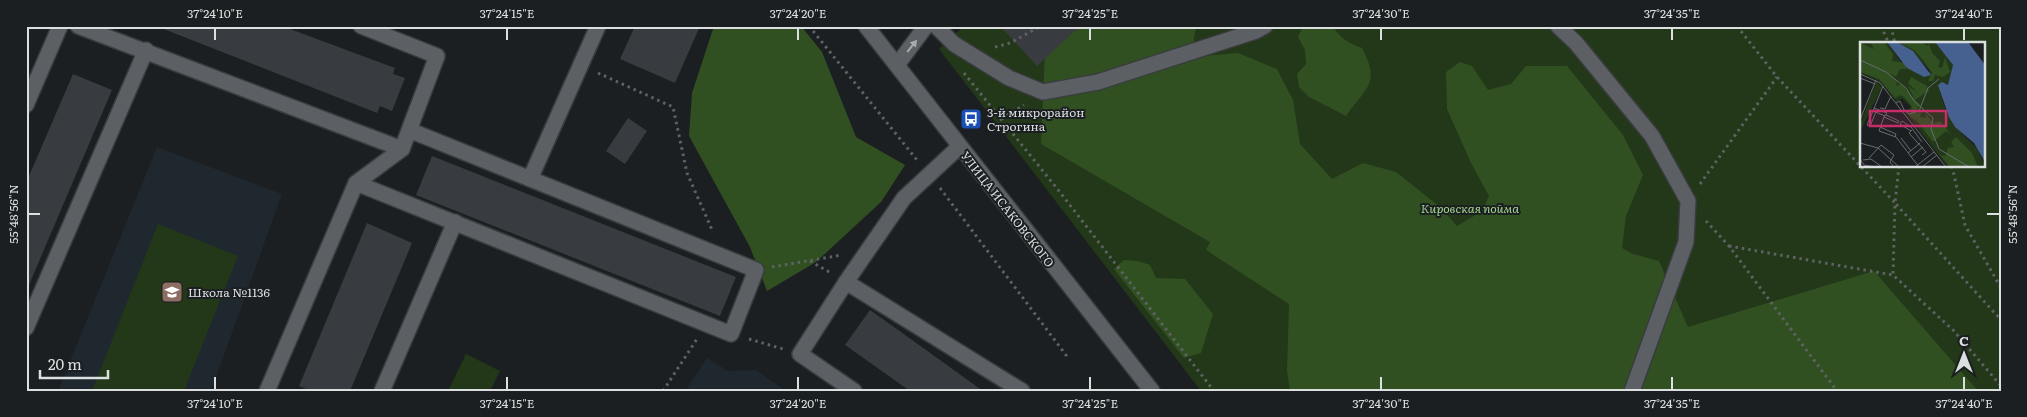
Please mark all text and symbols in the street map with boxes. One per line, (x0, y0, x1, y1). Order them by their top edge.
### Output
text: 37°24'10"E (187, 4, 243, 22)
text: 37°24'15"E (480, 4, 535, 22)
text: 37°24'20"E (770, 4, 827, 22)
text: 37°24'25"E (1062, 4, 1118, 22)
text: 37°24'30"E (1352, 4, 1410, 22)
text: 37°24'35"E (1644, 4, 1701, 22)
text: 37°24'40"E (1935, 4, 1993, 22)
one-way arrow (906, 40, 917, 53)
inset map (1860, 42, 1984, 168)
place label: 3-й микрорайон Строгина (987, 103, 1084, 135)
bus stop icon: 3-й микрорайон Строгина (959, 107, 983, 131)
street label: УЛИЦА ИСАКОВСКОГО (957, 147, 1059, 271)
text: 55°48'56"N (4, 184, 22, 244)
text: 55°48'56"N (2003, 184, 2021, 244)
park label: Кировская пойма (1421, 199, 1519, 217)
school or university icon: Школа №1136 (160, 280, 184, 304)
place label: Школа №1136 (188, 283, 271, 301)
north arrow (1940, 330, 1990, 380)
text: С (1959, 330, 1969, 350)
scale bar (40, 347, 108, 379)
text: 20 m (48, 352, 82, 375)
text: 37°24'10"E (187, 394, 243, 412)
text: 37°24'15"E (480, 394, 535, 412)
text: 37°24'20"E (770, 394, 827, 412)
text: 37°24'25"E (1062, 394, 1118, 412)
text: 37°24'30"E (1352, 394, 1410, 412)
text: 37°24'35"E (1644, 394, 1701, 412)
text: 37°24'40"E (1935, 394, 1993, 412)

